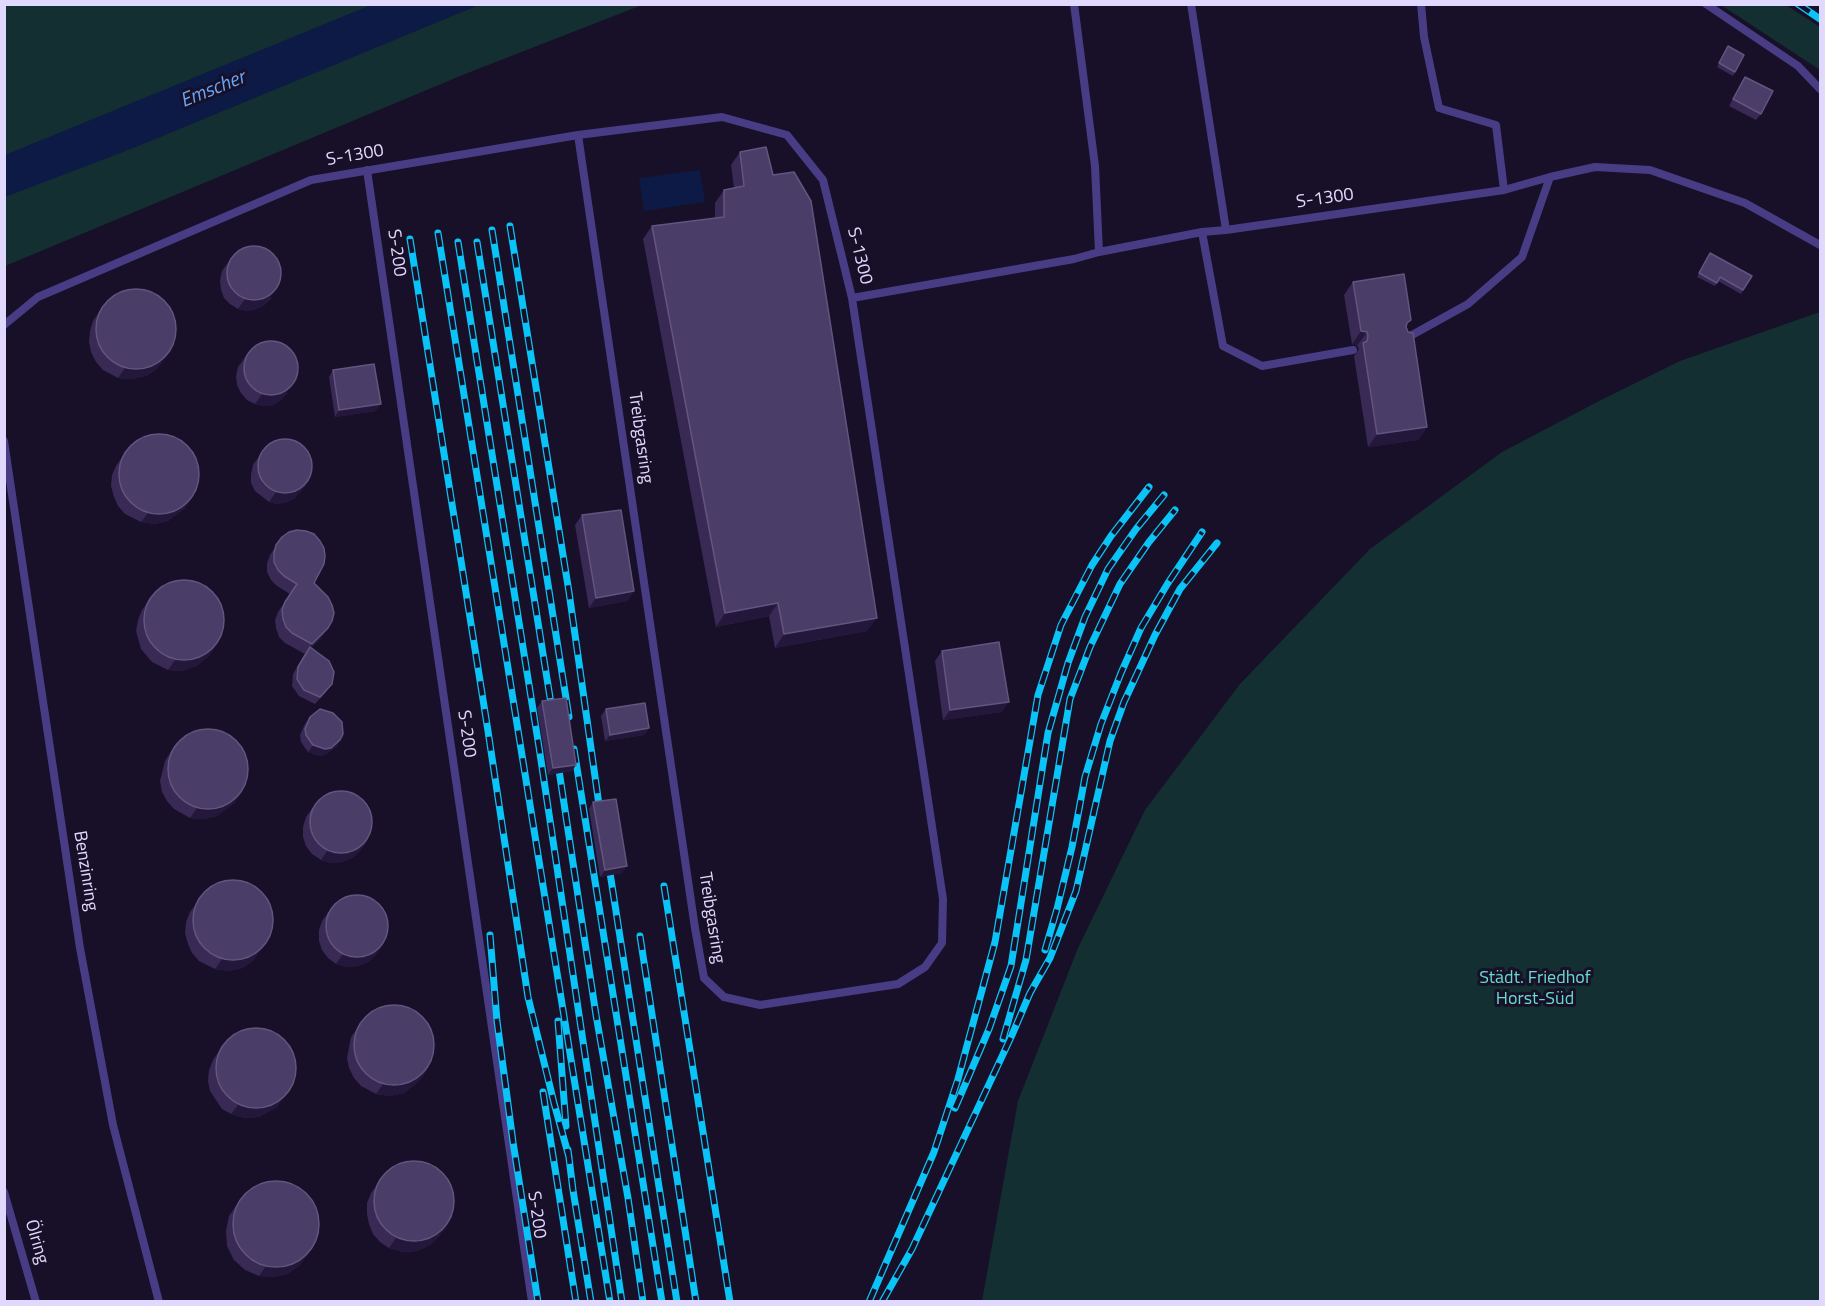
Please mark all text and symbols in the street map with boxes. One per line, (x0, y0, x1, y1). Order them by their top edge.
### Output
water label: Emscher (177, 66, 249, 114)
street label: S-1300 (325, 140, 385, 172)
street label: S-1300 (1295, 184, 1355, 214)
street label: S-1300 (842, 225, 876, 287)
street label: S-200 (382, 228, 410, 278)
street label: Treibgasring (623, 391, 657, 485)
street label: S-200 (452, 709, 480, 759)
street label: Benzinring (68, 829, 102, 913)
street label: Treibgasring (693, 871, 729, 965)
park label: Städt. Friedhof Horst-Süd (1479, 968, 1591, 1010)
street label: S-200 (522, 1190, 550, 1240)
street label: Ölring (19, 1217, 53, 1267)

